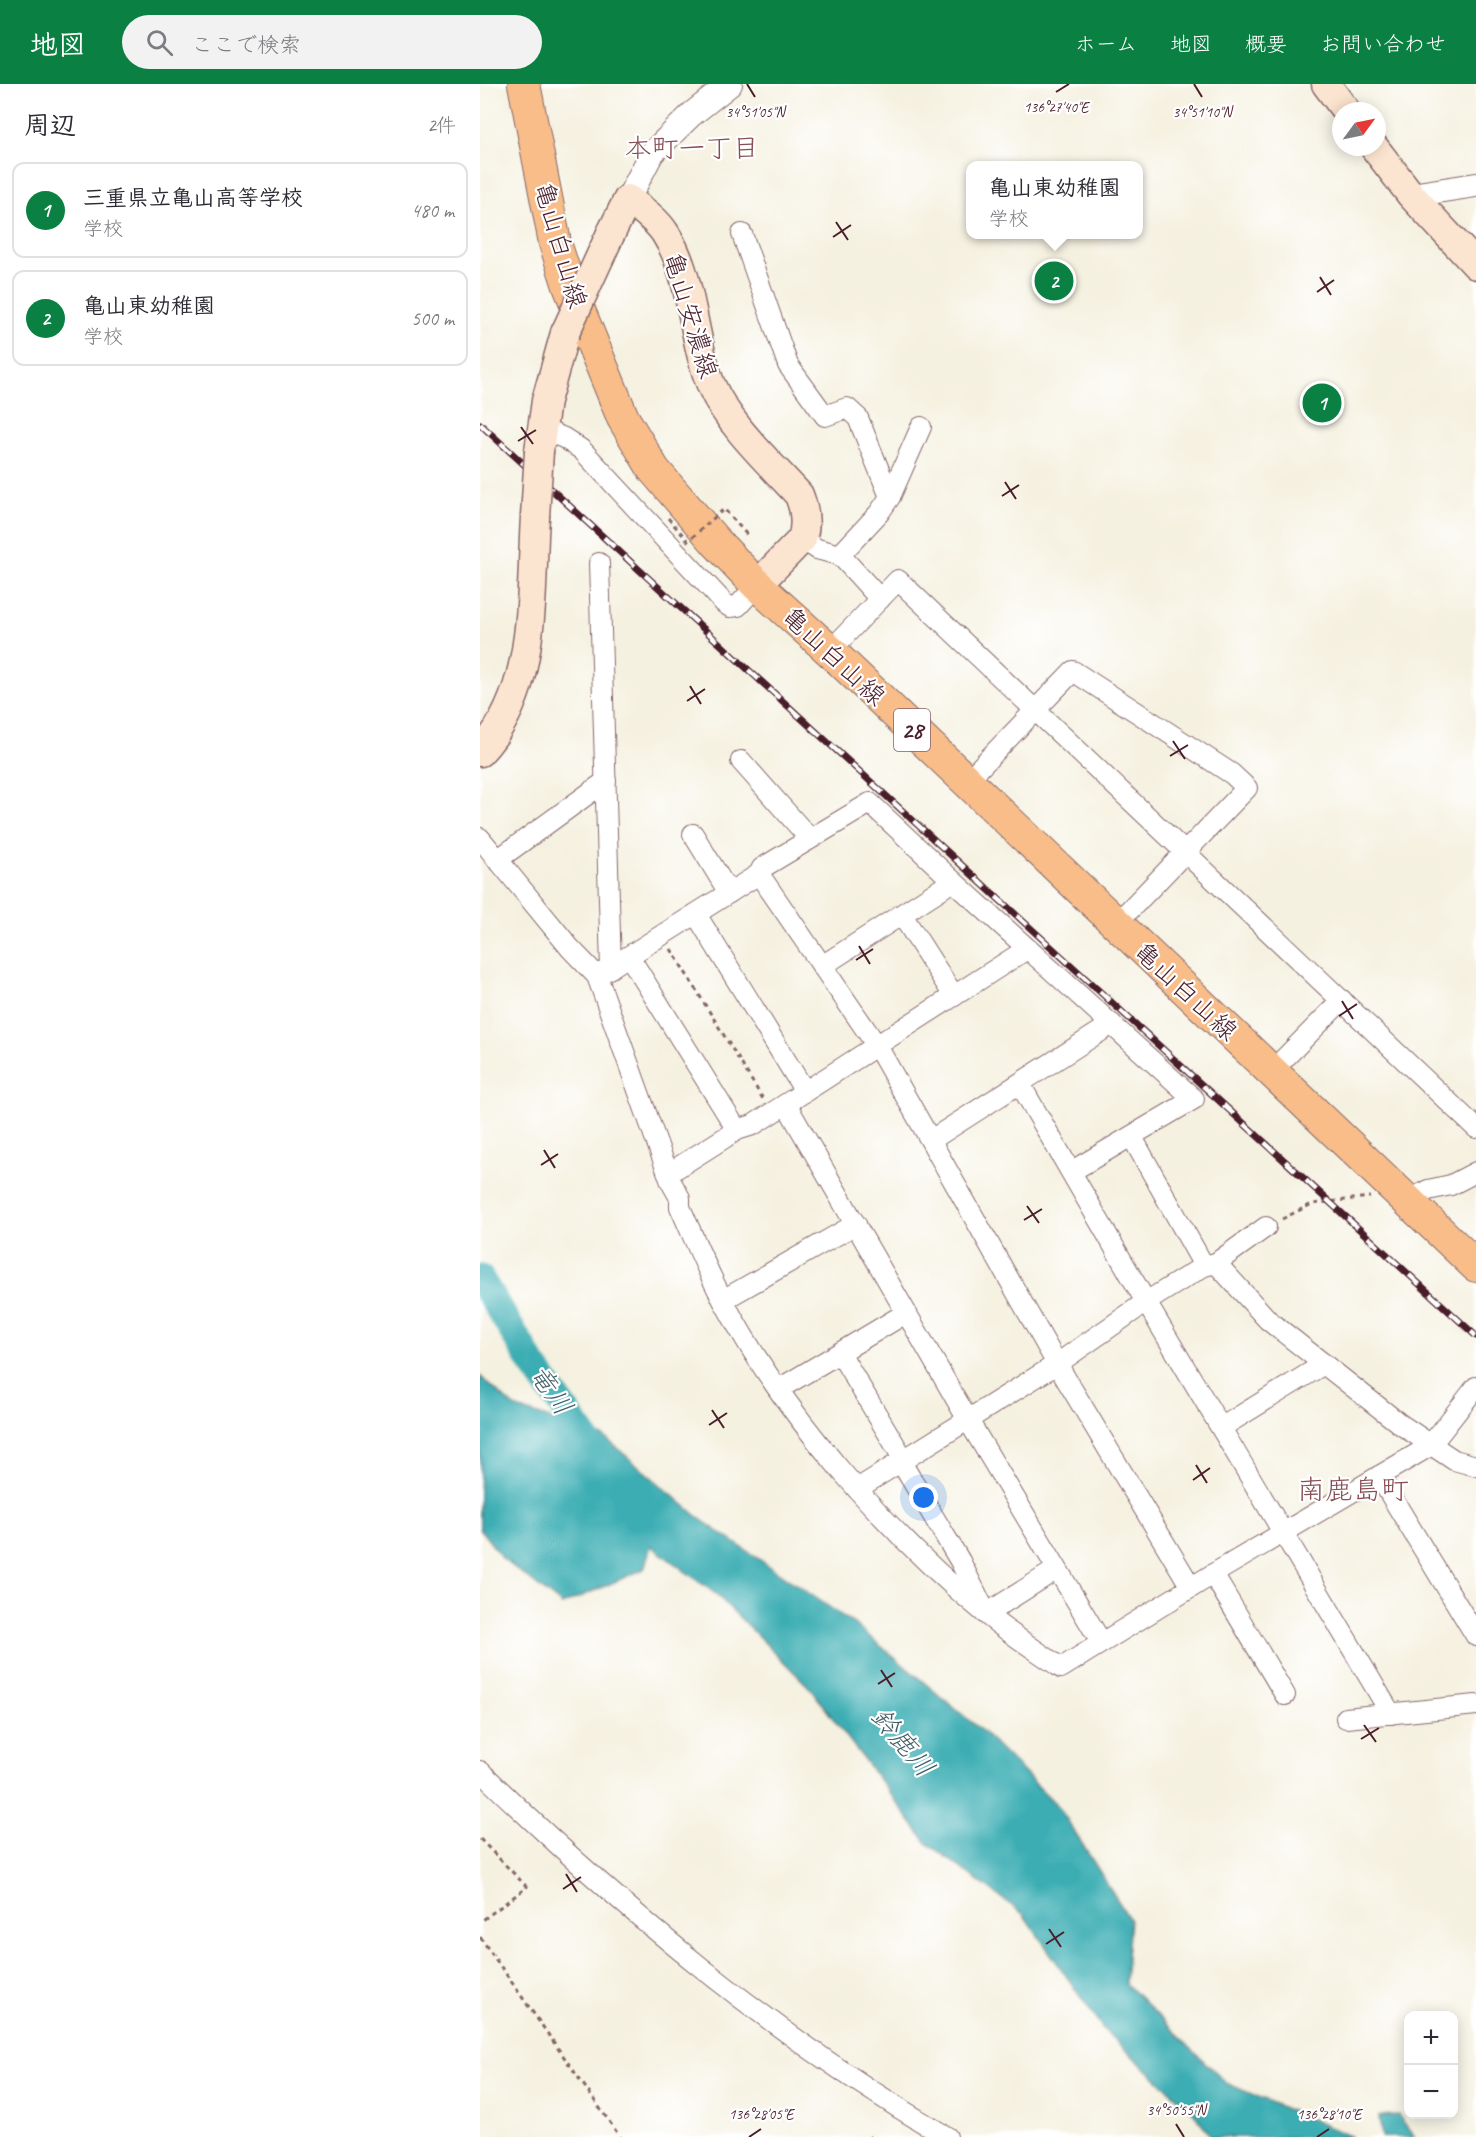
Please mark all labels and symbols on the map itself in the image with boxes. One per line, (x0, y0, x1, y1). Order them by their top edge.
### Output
text: 136°27'40"E (1024, 98, 1090, 117)
north arrow (1332, 102, 1386, 156)
text: 34°51'05"N (725, 103, 788, 122)
text: 34°51'10"N (1172, 103, 1235, 122)
district label: 本町一丁目 (625, 131, 760, 165)
street label: 亀山白山線 (527, 178, 594, 312)
street label: 亀山安濃線 (656, 248, 725, 382)
pin: 2 (1034, 258, 1074, 304)
pin: 1 (1302, 380, 1342, 426)
street label: 亀山白山線 (775, 600, 892, 713)
road number: 28 (894, 709, 930, 751)
street label: 亀山白山線 (1127, 935, 1244, 1048)
water label: 竜川 (522, 1358, 580, 1422)
district label: 南鹿島町 (1297, 1472, 1409, 1507)
your location (909, 1483, 938, 1512)
water label: 鈴鹿川 (864, 1700, 942, 1784)
text: 34°50'55"N (1146, 2101, 1209, 2120)
text: 136°28'05"E (729, 2105, 795, 2124)
text: 136°28'10"E (1297, 2105, 1363, 2124)

